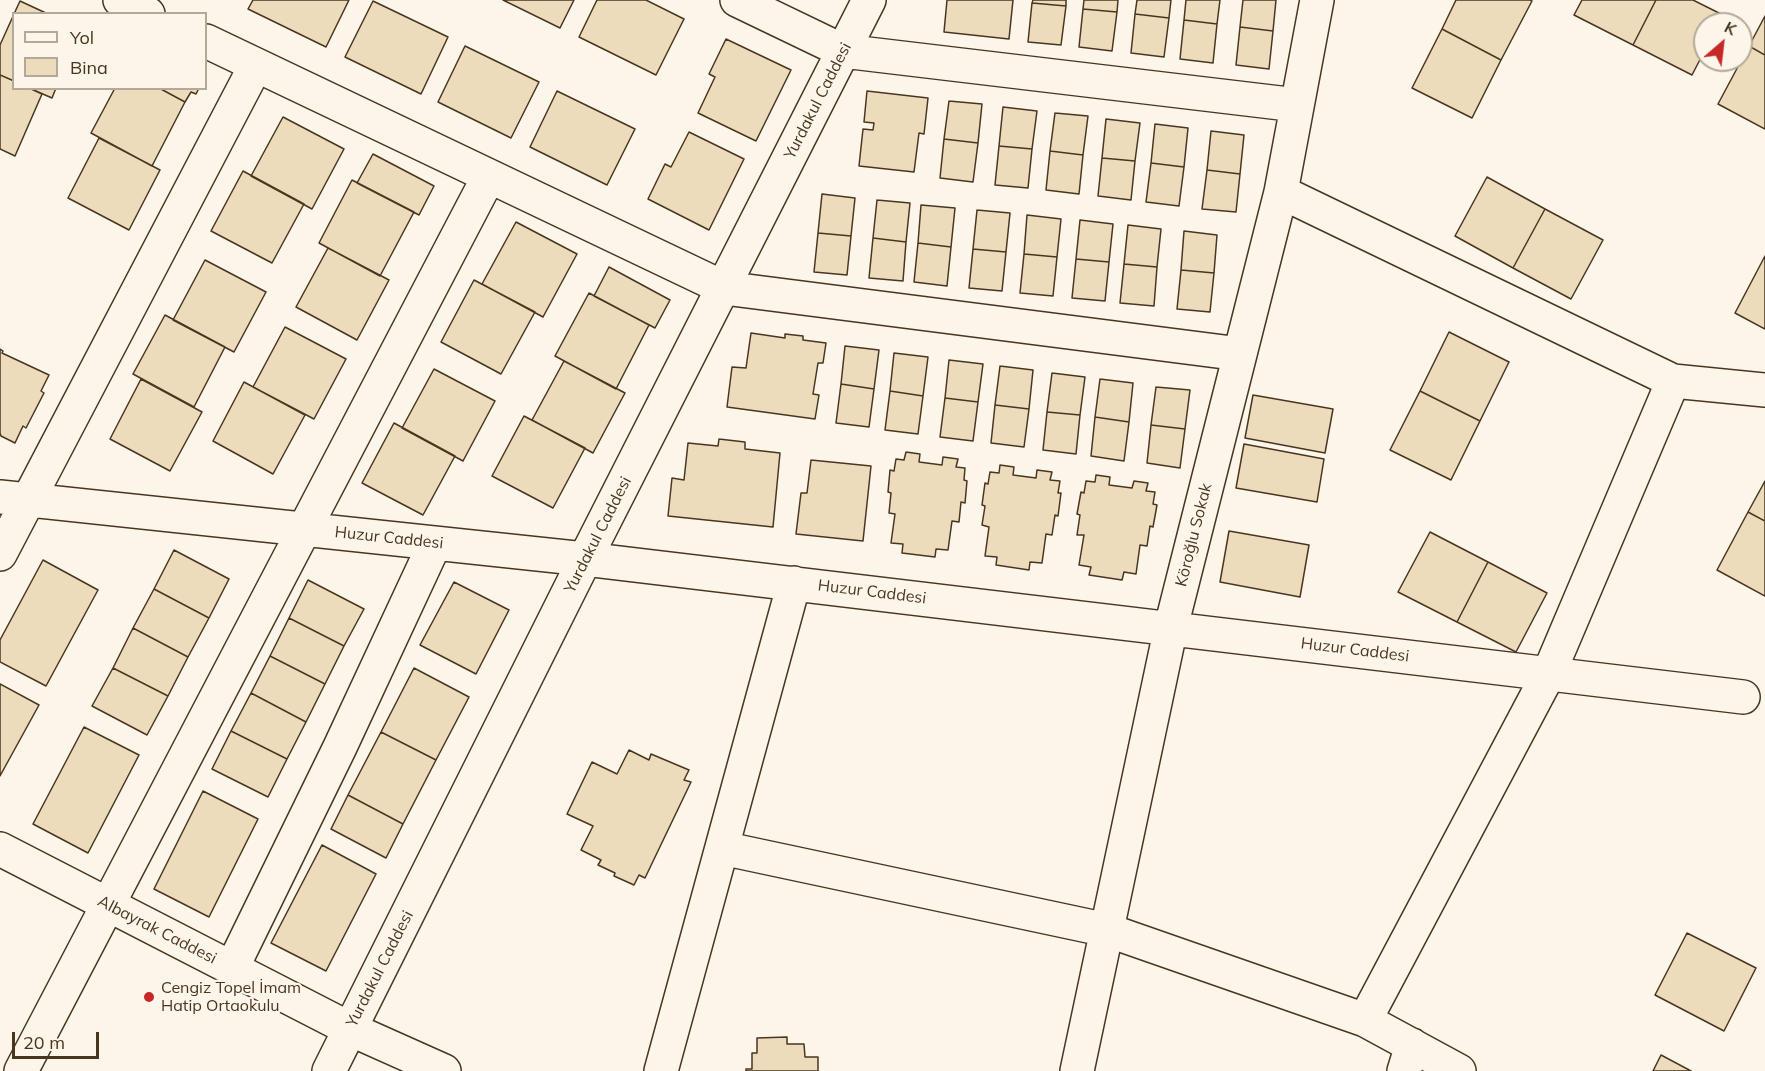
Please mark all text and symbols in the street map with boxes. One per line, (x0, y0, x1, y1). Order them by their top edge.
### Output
legend (12, 12, 207, 90)
north arrow (1693, 12, 1753, 72)
text: K (1721, 17, 1740, 39)
text: Yol (70, 26, 94, 49)
street label: Yurdakul Caddesi (780, 40, 856, 162)
text: Bina (70, 56, 108, 79)
street label: Yurdakul Caddesi (560, 474, 636, 596)
street label: Köroğlu Sokak (1172, 481, 1216, 589)
street label: Huzur Caddesi (334, 523, 444, 553)
street label: Huzur Caddesi (817, 576, 927, 608)
street label: Huzur Caddesi (1300, 634, 1410, 666)
street label: Albayrak Caddesi (94, 892, 220, 968)
street label: Yurdakul Caddesi (342, 908, 418, 1030)
place label: Cengiz Topel İmam Hatip Ortaokulu (161, 978, 301, 1016)
marker: Cengiz Topel İmam Hatip Ortaokulu (142, 990, 156, 1004)
scale bar (15, 1020, 102, 1058)
text: 20 m (23, 1031, 65, 1054)

